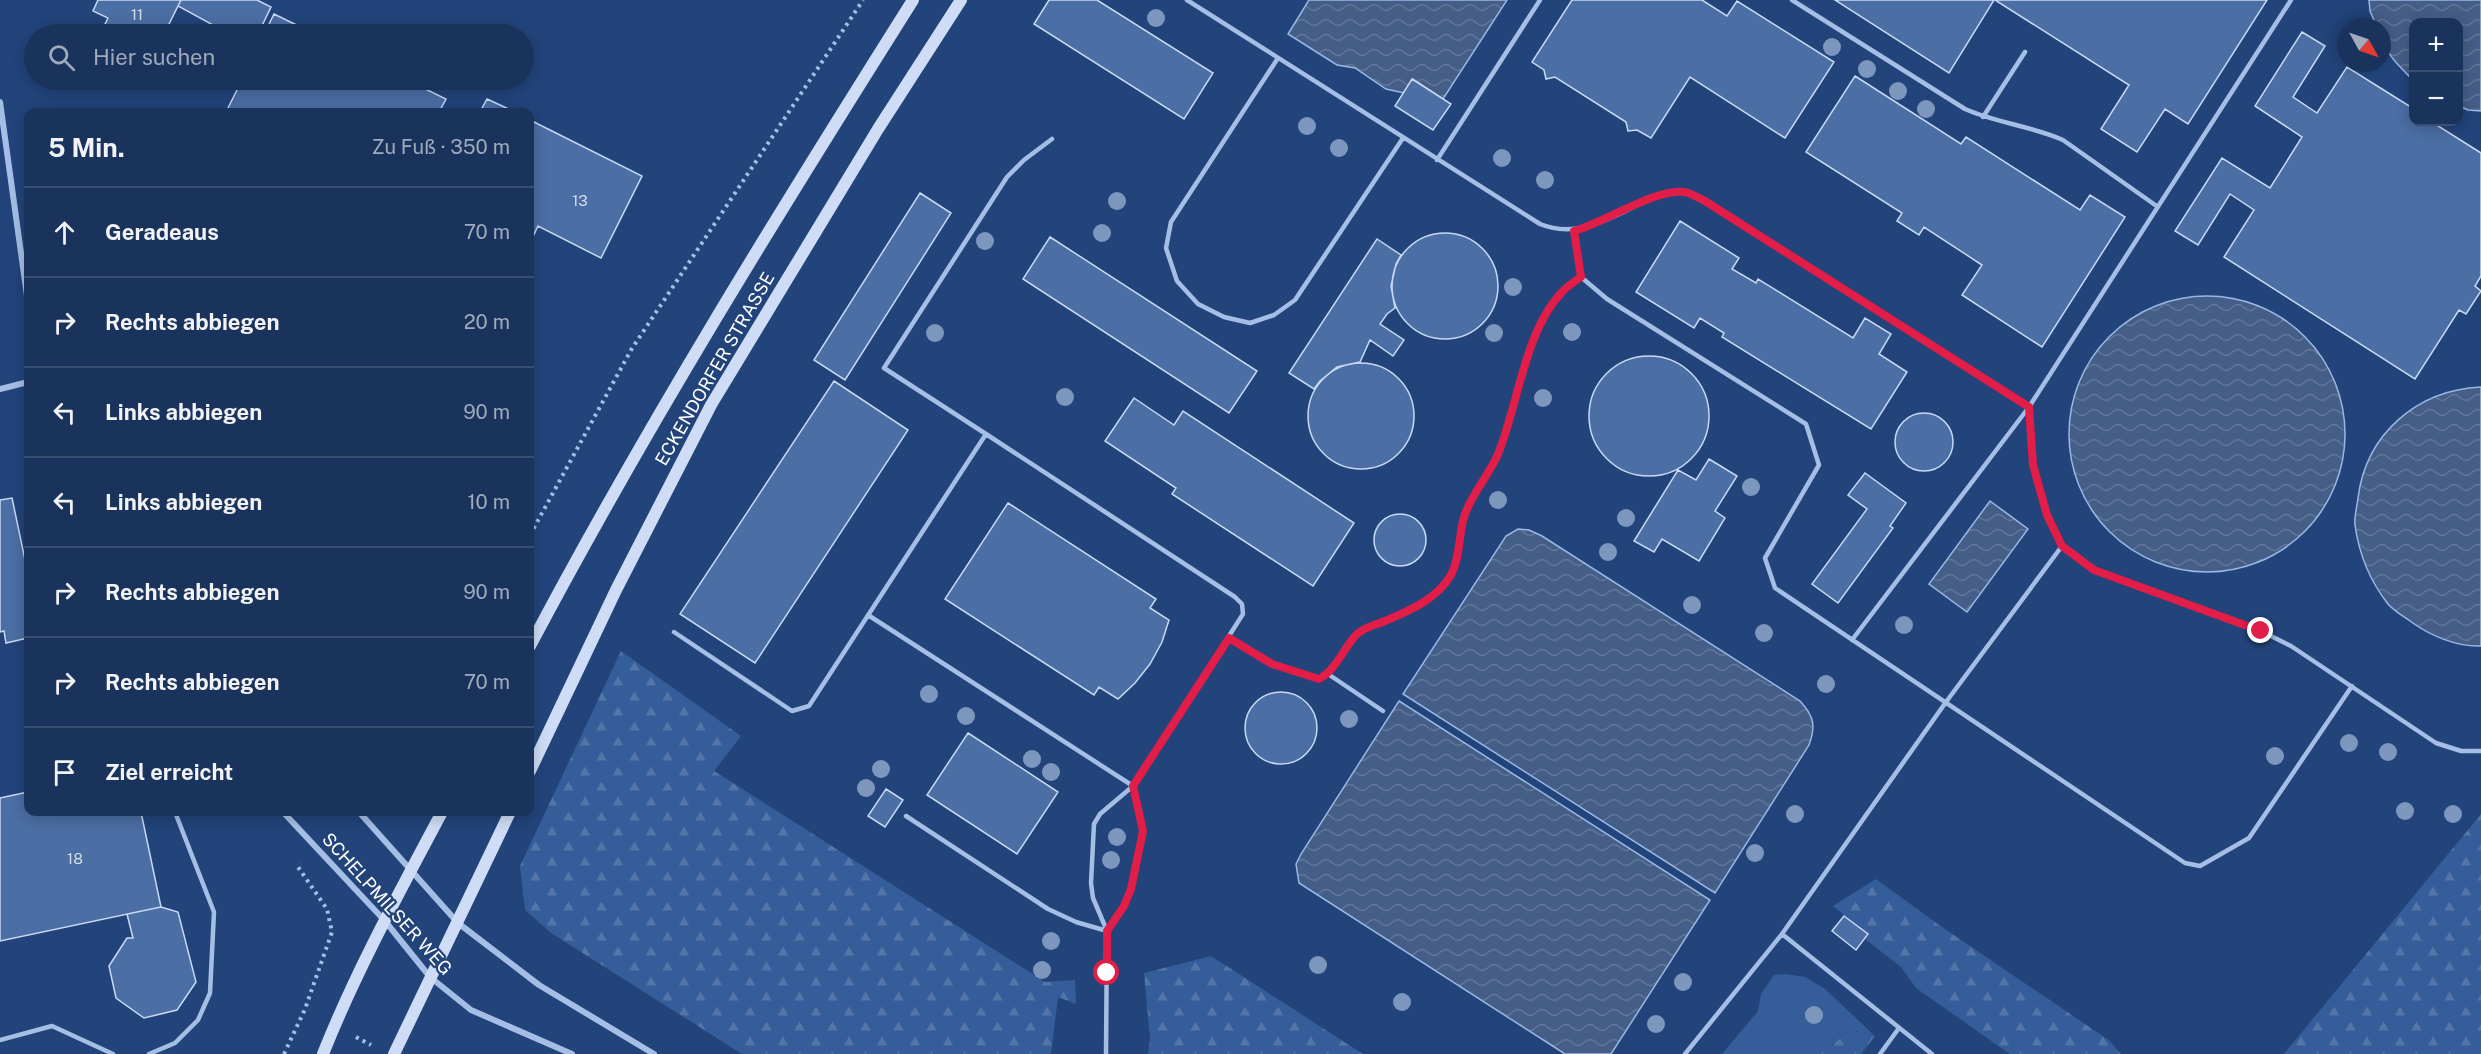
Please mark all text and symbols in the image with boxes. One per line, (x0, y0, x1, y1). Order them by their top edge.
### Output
house number: 11 (131, 6, 143, 23)
north arrow (2337, 18, 2391, 72)
map controls (2409, 18, 2463, 126)
button: + (2409, 18, 2463, 72)
search box (24, 24, 534, 90)
icon: search (45, 41, 78, 74)
text: Hier suchen (93, 44, 215, 70)
button: − (2409, 72, 2463, 126)
text: 5 Min. (48, 132, 125, 163)
text: Zu Fuß · 350 m (372, 135, 510, 159)
house number: 13 (572, 192, 588, 209)
icon: ahead (48, 216, 81, 249)
text: Geradeaus (105, 219, 219, 245)
text: 70 m (464, 220, 510, 244)
street label: ECKENDORFER STRASSE (651, 268, 779, 469)
icon: right (48, 306, 81, 339)
text: Rechts abbiegen (105, 309, 280, 335)
text: 20 m (464, 310, 510, 334)
icon: left (48, 396, 81, 429)
text: Links abbiegen (105, 399, 262, 425)
text: 90 m (463, 400, 510, 424)
icon: left (48, 486, 81, 519)
text: Links abbiegen (105, 489, 262, 515)
text: 10 m (467, 490, 510, 514)
icon: right (48, 576, 81, 609)
text: Rechts abbiegen (105, 579, 280, 605)
text: 90 m (463, 580, 510, 604)
route end (2247, 617, 2273, 643)
icon: right (48, 666, 81, 699)
text: Rechts abbiegen (105, 669, 280, 695)
text: 70 m (464, 670, 510, 694)
icon: arrive (48, 756, 81, 789)
text: Ziel erreicht (105, 759, 233, 785)
street label: SCHELPMILSER WEG (318, 828, 457, 979)
house number: 18 (67, 850, 83, 867)
route start (1093, 959, 1119, 985)

